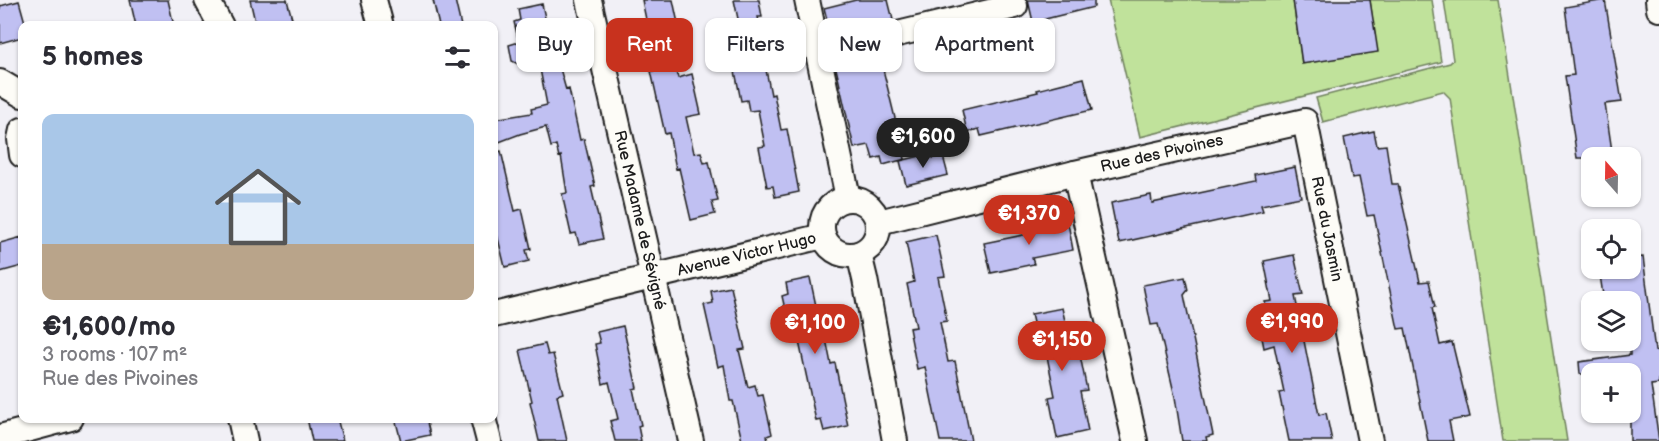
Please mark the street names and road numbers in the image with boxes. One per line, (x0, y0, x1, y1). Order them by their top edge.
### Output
street label: Rue Madame de Sévigné (610, 129, 670, 312)
street label: Rue des Pivoines (1099, 130, 1225, 176)
street label: Rue du Jasmin (1307, 175, 1347, 283)
street label: Avenue Victor Hugo (675, 228, 818, 280)

